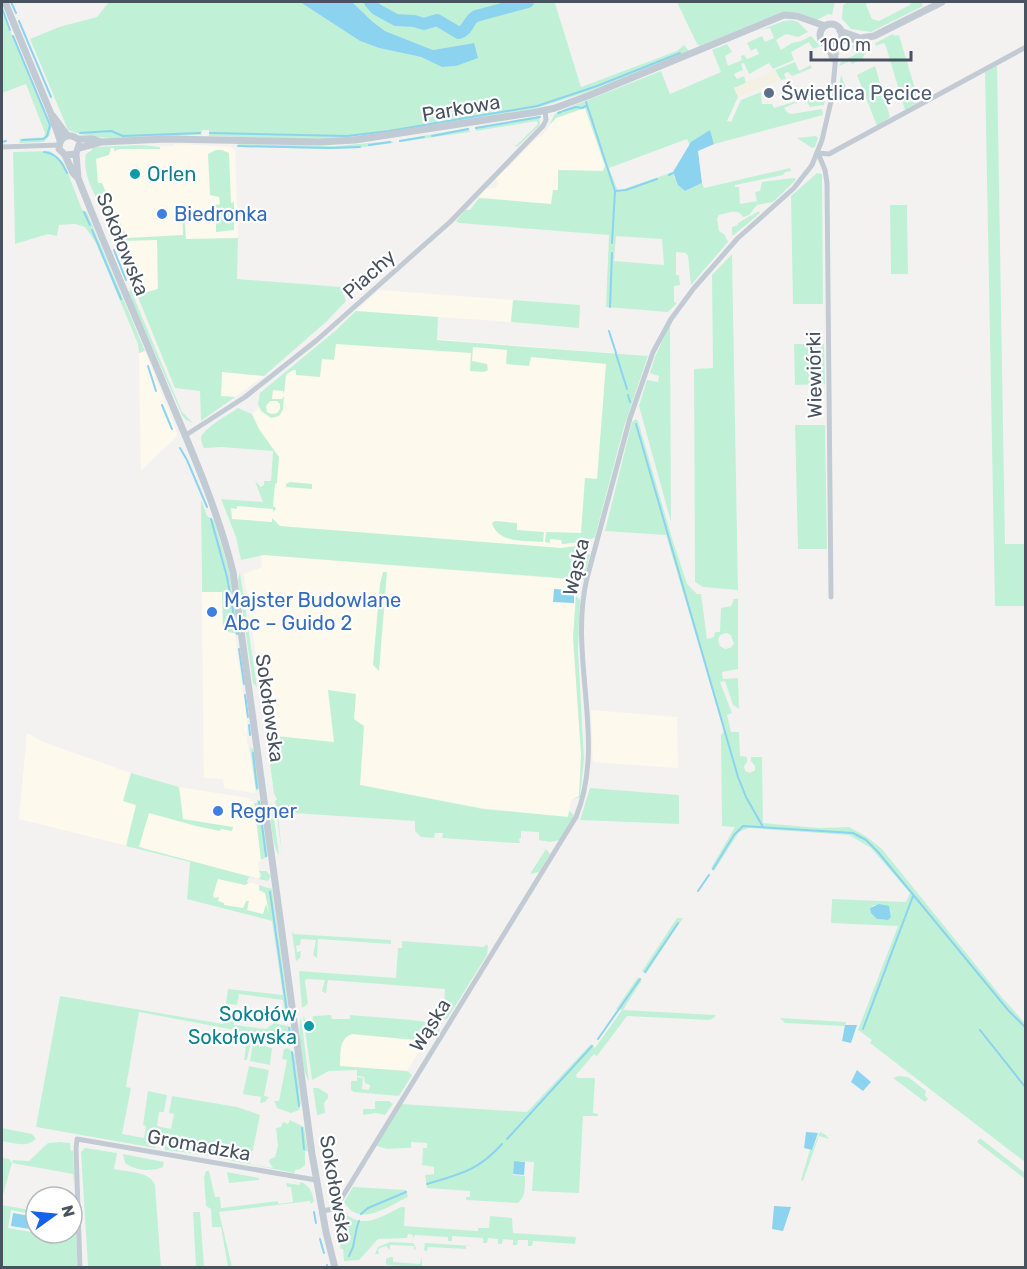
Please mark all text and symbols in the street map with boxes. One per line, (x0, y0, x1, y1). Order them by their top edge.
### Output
scale bar (811, 24, 912, 62)
text: 100 m (820, 34, 871, 56)
place label: Świetlica Pęcice (781, 81, 932, 105)
marker: Świetlica Pęcice (762, 86, 776, 100)
street label: Parkowa (420, 89, 502, 127)
place label: Orlen (147, 162, 196, 186)
marker: Orlen (128, 167, 142, 181)
street label: Sokołowska (91, 189, 155, 299)
place label: Biedronka (174, 202, 267, 226)
marker: Biedronka (155, 207, 169, 221)
street label: Piachy (338, 244, 400, 304)
street label: Wiewiórki (801, 331, 827, 419)
street label: Wąska (558, 536, 594, 598)
place label: Majster Budowlane Abc – Guido 2 (224, 588, 401, 635)
marker: Majster Budowlane Abc – Guido 2 (205, 605, 219, 619)
street label: Sokołowska (251, 652, 289, 764)
place label: Regner (230, 799, 297, 823)
marker: Regner (211, 804, 225, 818)
street label: Wąska (404, 994, 456, 1056)
place label: Sokołów Sokołowska (188, 1002, 297, 1049)
marker: Sokołów Sokołowska (302, 1019, 316, 1033)
street label: Gromadzka (145, 1124, 253, 1166)
street label: Sokołowska (315, 1133, 357, 1245)
north arrow (24, 1185, 84, 1245)
text: N (57, 1203, 79, 1219)

